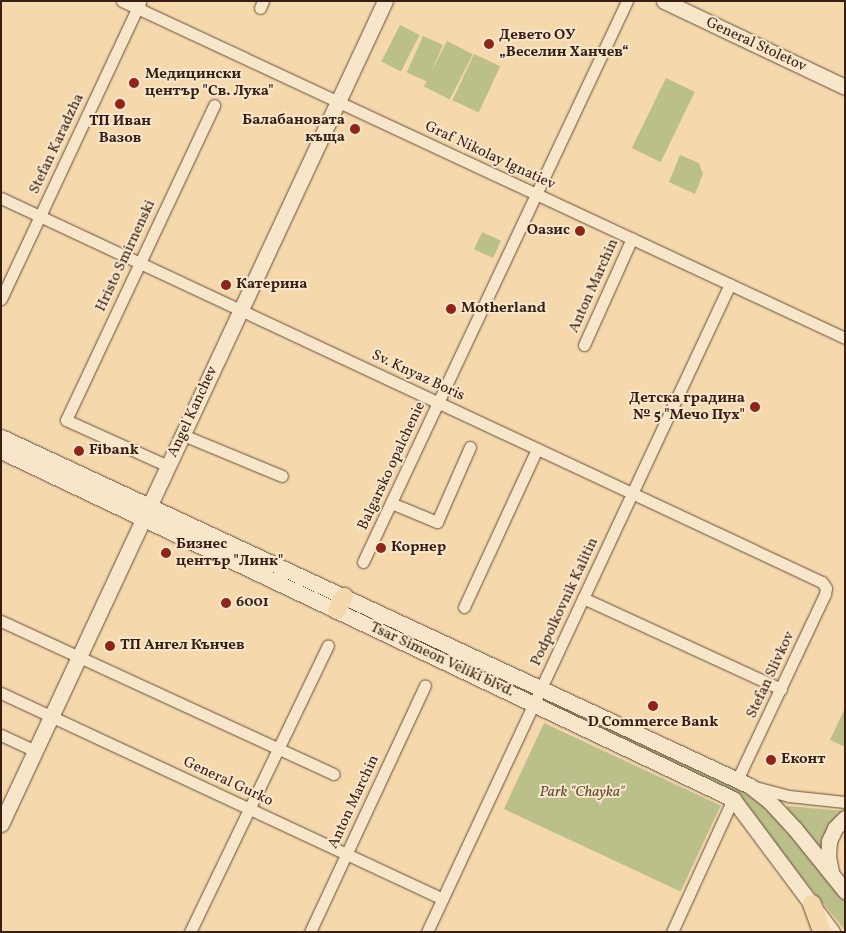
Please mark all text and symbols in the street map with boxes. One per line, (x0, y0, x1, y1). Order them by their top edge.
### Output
street label: General Stoletov (703, 14, 809, 76)
place label: Девето ОУ „Веселин Ханчев“ (499, 26, 629, 61)
marker: Девето ОУ „Веселин Ханчев“ (483, 38, 495, 50)
place label: Медицински център "Св. Лука" (145, 65, 274, 100)
marker: Медицински център "Св. Лука" (127, 76, 141, 90)
street label: Stefan Karadzha (26, 91, 88, 197)
marker: ТП Иван Вазов (114, 98, 126, 110)
place label: Балабановата къща (242, 111, 345, 146)
place label: ТП Иван Вазов (89, 112, 151, 147)
street label: Graf Nikolay Ignatiev (422, 118, 558, 194)
marker: Балабановата къща (349, 123, 361, 135)
street label: Hristo Smirnenski (92, 197, 160, 315)
place label: Оазис (527, 222, 570, 240)
marker: Оазис (574, 225, 586, 237)
street label: Anton Marchin (565, 236, 623, 336)
place label: Катерина (236, 276, 307, 294)
marker: Катерина (220, 279, 232, 291)
place label: Motherland (461, 300, 546, 318)
marker: Motherland (445, 303, 457, 315)
street label: Sv. Knyaz Boris (369, 347, 467, 405)
street label: Angel Kanchev (164, 364, 222, 460)
place label: Детска градина № 5 "Мечо Пух" (629, 389, 745, 424)
street label: Balgarsko opalchenie (354, 399, 430, 533)
marker: Детска градина № 5 "Мечо Пух" (749, 401, 761, 413)
place label: Fibank (89, 442, 139, 460)
marker: Fibank (73, 445, 85, 457)
place label: Бизнес център "Линк" (176, 535, 283, 570)
street label: Podpolkovnik Kalitin (527, 535, 603, 669)
place label: Корнер (391, 539, 446, 557)
marker: Корнер (375, 542, 387, 554)
marker: Бизнес център "Линк" (160, 547, 172, 559)
place label: 6001 (236, 594, 269, 612)
marker: 6001 (220, 597, 232, 609)
street label: Tsar Simeon Veliki blvd. (367, 619, 517, 701)
street label: Stefan Slivkov (743, 629, 799, 721)
place label: ТП Ангел Кънчев (120, 637, 245, 655)
marker: ТП Ангел Кънчев (104, 640, 116, 652)
marker: D Commerce Bank (647, 700, 659, 712)
place label: D Commerce Bank (588, 714, 718, 732)
place label: Еконт (781, 751, 826, 769)
street label: Anton Marchin (324, 752, 384, 852)
street label: General Gurko (180, 753, 276, 811)
marker: Еконт (765, 754, 777, 766)
park label: Park "Chayka" (539, 784, 625, 802)

